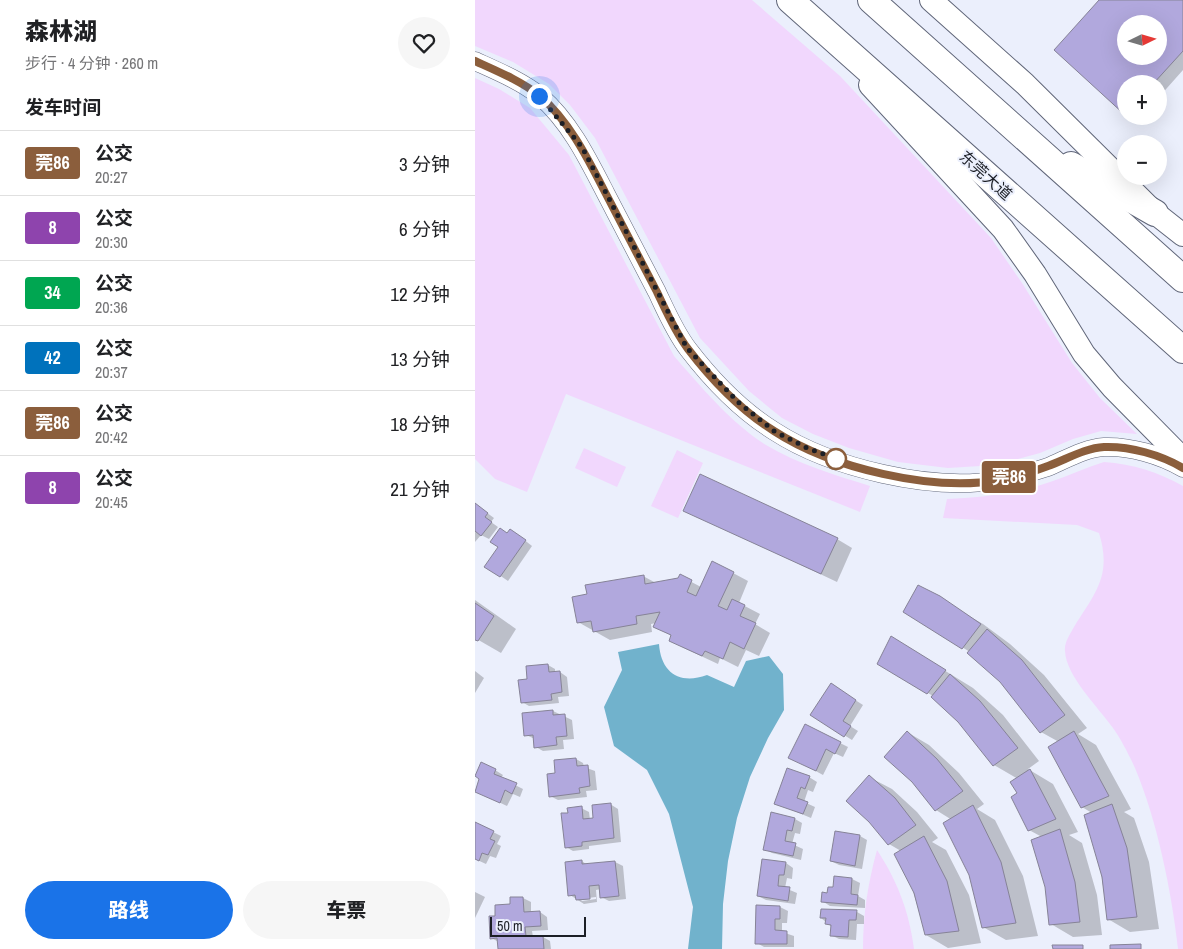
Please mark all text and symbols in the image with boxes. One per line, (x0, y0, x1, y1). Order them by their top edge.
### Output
text: 森林湖 (25, 15, 97, 47)
north arrow (1117, 15, 1167, 65)
map controls (1117, 15, 1167, 185)
button: heart (398, 17, 450, 69)
text: 步行 · 4 分钟 · 260 m (25, 52, 158, 74)
button: + (1117, 75, 1167, 125)
your location (527, 84, 552, 109)
text: 发车时间 (25, 94, 101, 120)
button: − (1117, 135, 1167, 185)
text: 公交 (95, 140, 133, 166)
street label: 东莞大道 (955, 145, 1017, 205)
text: 莞86 (35, 150, 70, 175)
text: 3 分钟 (399, 151, 450, 177)
text: 20:27 (95, 166, 128, 188)
text: 公交 (95, 205, 133, 231)
text: 8 (48, 215, 57, 240)
text: 6 分钟 (399, 216, 450, 242)
text: 20:30 (95, 231, 128, 253)
text: 公交 (95, 270, 133, 296)
text: 34 (44, 280, 61, 305)
text: 12 分钟 (390, 281, 450, 307)
text: 20:36 (95, 296, 128, 318)
text: 公交 (95, 335, 133, 361)
text: 42 (44, 345, 61, 370)
text: 13 分钟 (390, 346, 450, 372)
text: 20:37 (95, 361, 128, 383)
text: 公交 (95, 400, 133, 426)
text: 莞86 (35, 410, 70, 435)
text: 18 分钟 (390, 411, 450, 437)
text: 20:42 (95, 426, 128, 448)
unlabelled marker (825, 448, 847, 470)
line badge: 莞86 (980, 461, 1038, 493)
text: 莞86 (992, 464, 1026, 489)
text: 公交 (95, 465, 133, 491)
text: 8 (48, 475, 57, 500)
text: 21 分钟 (390, 476, 450, 502)
text: 20:45 (95, 491, 128, 513)
button: 路线 (25, 881, 233, 939)
button: 车票 (243, 881, 450, 939)
scale bar (490, 914, 586, 937)
text: 50 m (497, 917, 523, 935)

